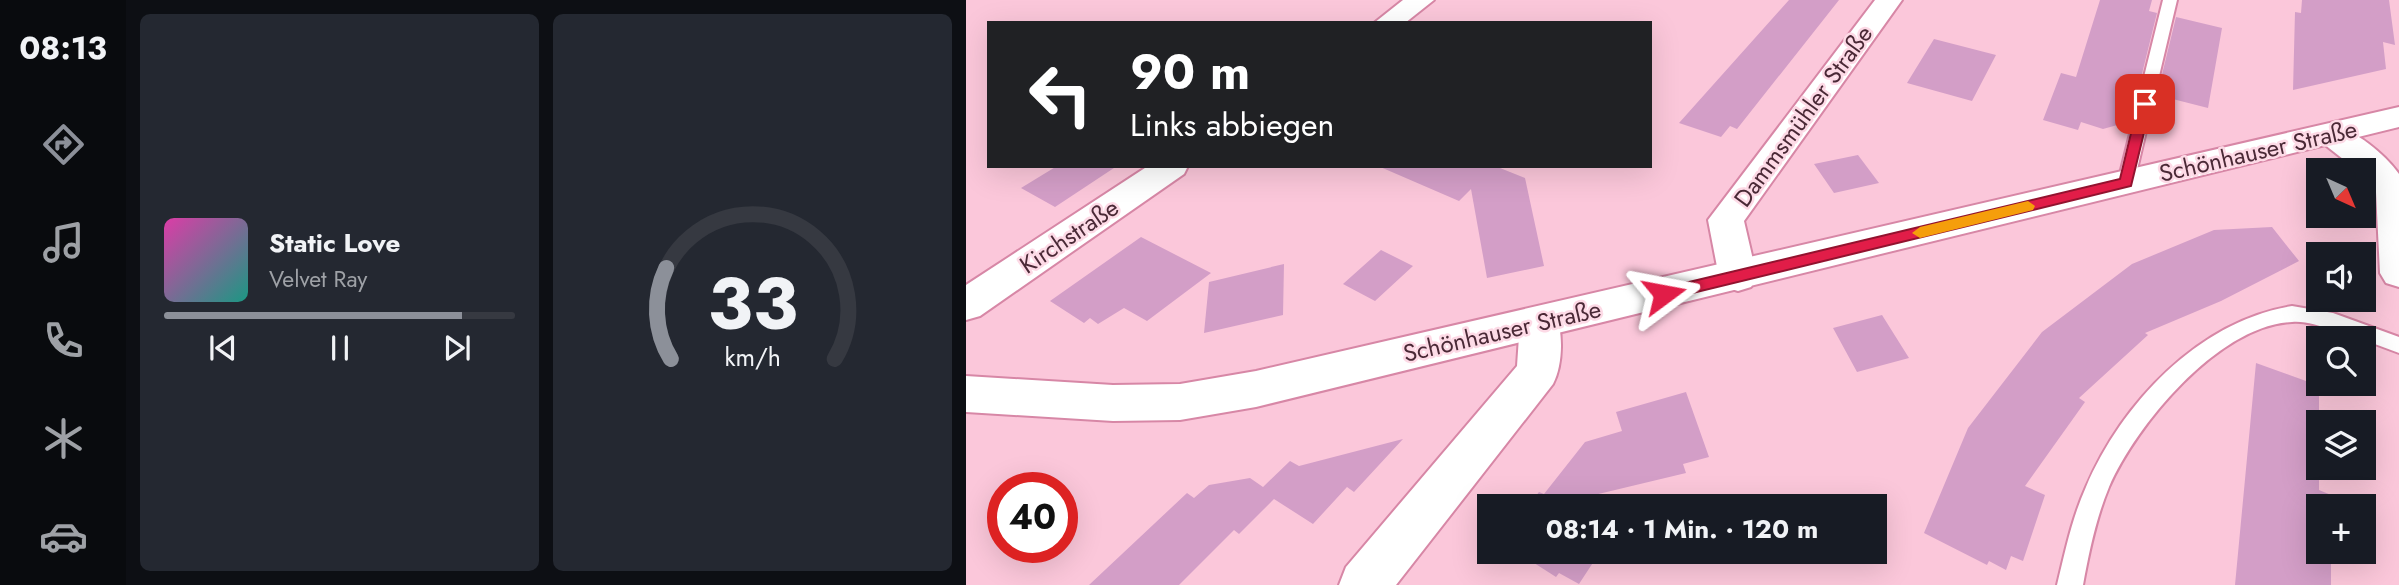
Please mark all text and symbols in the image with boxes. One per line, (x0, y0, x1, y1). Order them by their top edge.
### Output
street label: Dammsmühler Straße (1725, 18, 1881, 214)
text: 08:13 (19, 25, 107, 71)
text: 90 m (1130, 37, 1250, 107)
icon: left (1015, 49, 1106, 140)
pin (2115, 74, 2175, 134)
icon: arrive (2126, 85, 2164, 123)
text: Links abbiegen (1130, 102, 1334, 148)
street label: Schönhauser Straße (2156, 111, 2360, 191)
icon: directions (39, 120, 88, 169)
north arrow (2306, 158, 2376, 228)
map controls (2306, 158, 2376, 564)
street label: Kirchstraße (1012, 190, 1126, 282)
icon: music (39, 218, 88, 267)
text: Static Love (269, 224, 401, 262)
button: sound (2306, 242, 2376, 312)
text: 33 (707, 251, 798, 356)
position arrow (1627, 257, 1701, 331)
text: Velvet Ray (269, 262, 367, 296)
street label: Schönhauser Straße (1400, 291, 1604, 371)
icon: phone (39, 316, 88, 365)
button: search (2306, 326, 2376, 396)
icon: previous (204, 329, 242, 367)
icon: pause (321, 329, 359, 367)
icon: next (438, 329, 476, 367)
text: km/h (724, 338, 781, 374)
button: layers (2306, 410, 2376, 480)
icon: climate (39, 414, 88, 463)
speed limit sign: 40 (987, 472, 1078, 563)
button: + (2306, 494, 2376, 564)
text: 08:14 · 1 Min. · 120 m (1546, 510, 1818, 548)
icon: car (39, 512, 88, 561)

